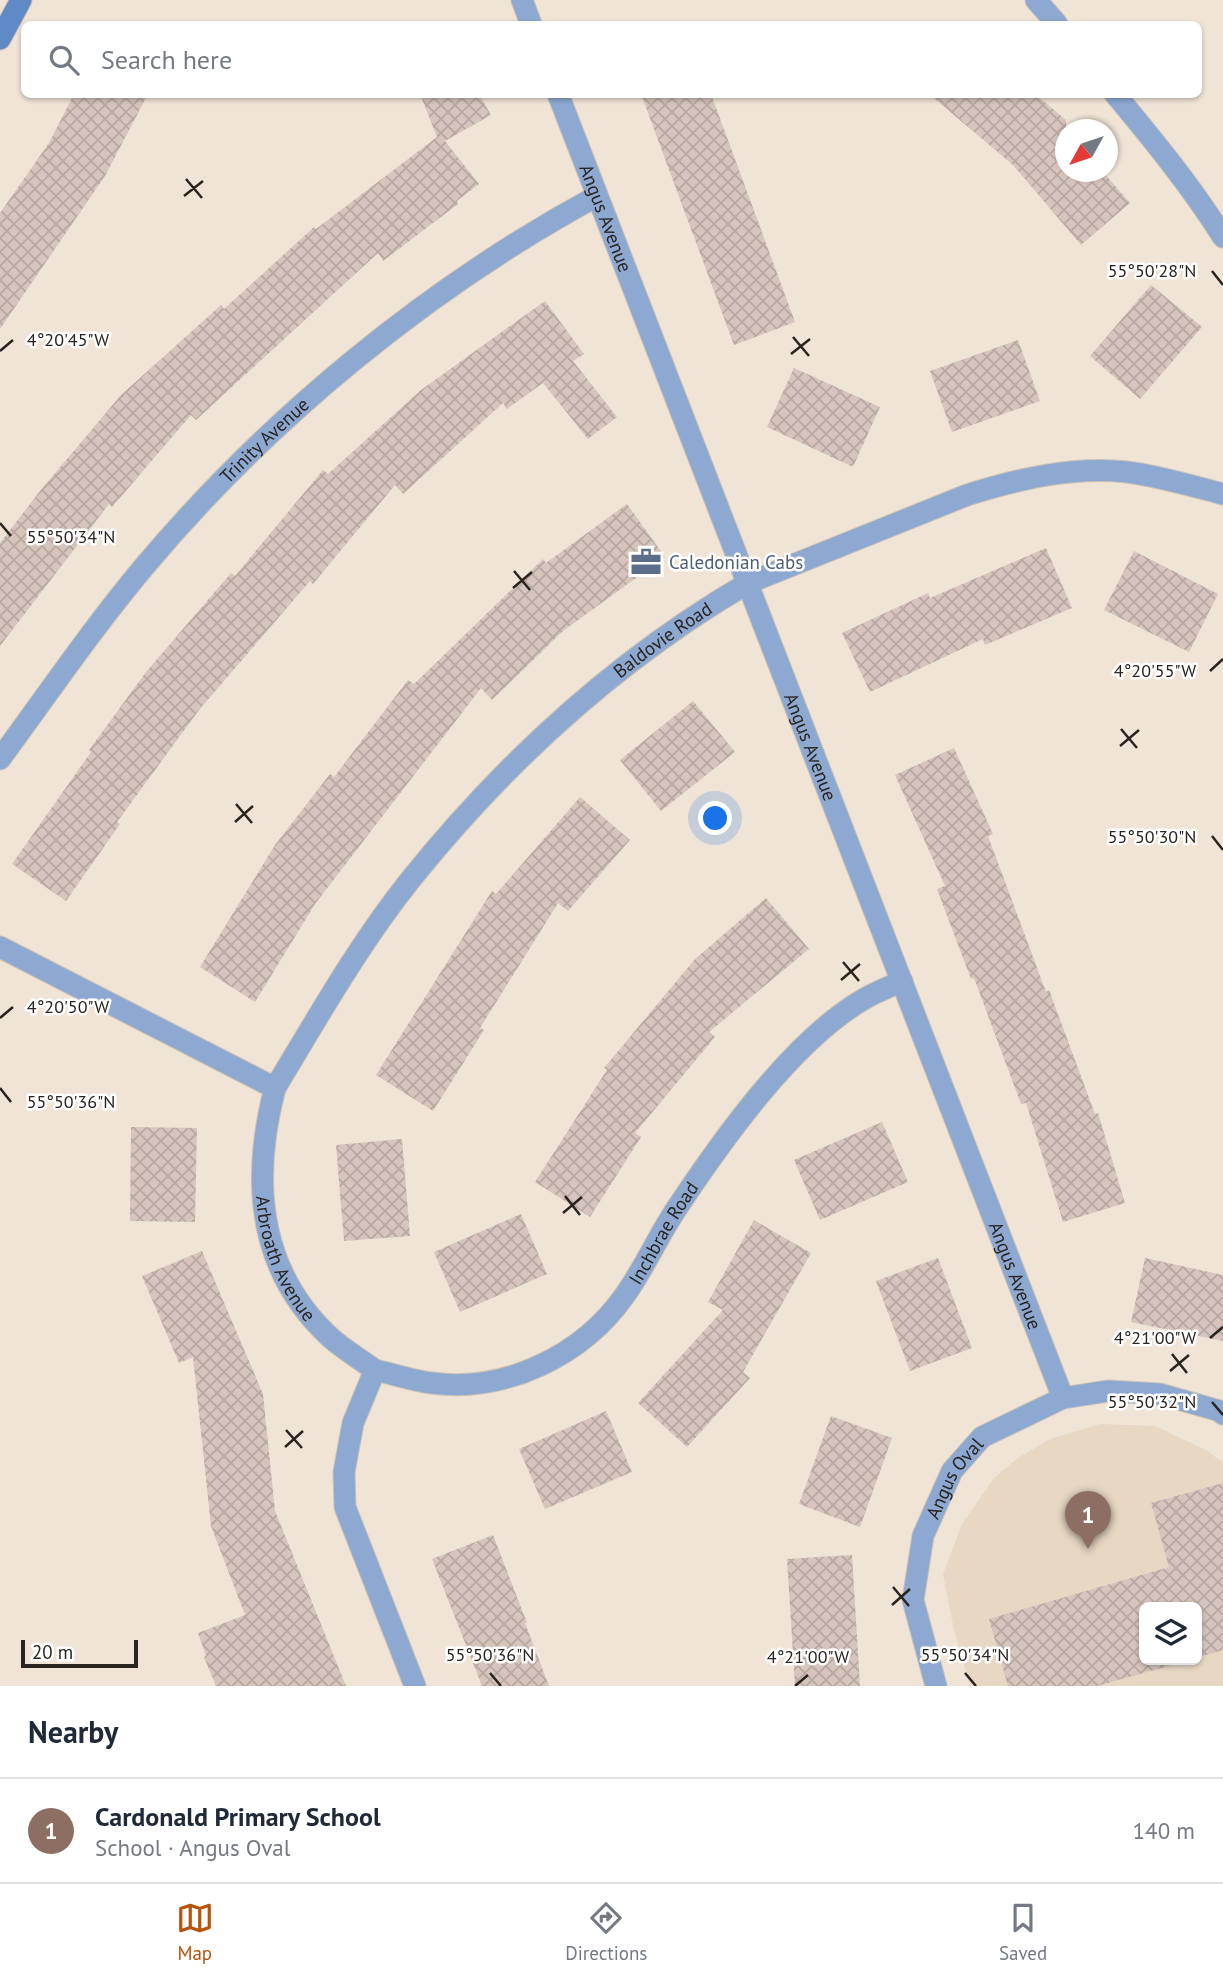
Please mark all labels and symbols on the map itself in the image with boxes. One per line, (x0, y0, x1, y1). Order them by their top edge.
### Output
north arrow (1055, 119, 1118, 182)
street label: Angus Avenue (574, 161, 638, 275)
text: 55°50'28"N (1108, 259, 1196, 282)
text: 4°20'45"W (27, 328, 109, 351)
street label: Trinity Avenue (215, 392, 314, 488)
text: 55°50'34"N (27, 525, 115, 548)
office icon: Caledonian Cabs (629, 545, 663, 579)
place label: Caledonian Cabs (669, 550, 803, 574)
street label: Baldovie Road (608, 596, 716, 683)
text: 4°20'55"W (1114, 659, 1196, 682)
street label: Angus Avenue (779, 689, 843, 804)
your location (698, 801, 732, 835)
text: 55°50'30"N (1108, 825, 1196, 848)
text: 4°20'50"W (27, 995, 109, 1018)
text: 55°50'36"N (27, 1090, 115, 1113)
street label: Inchbrae Road (623, 1177, 703, 1289)
street label: Arbroath Avenue (251, 1194, 321, 1326)
street label: Angus Avenue (984, 1218, 1047, 1333)
text: 4°21'00"W (1114, 1326, 1196, 1349)
text: 55°50'32"N (1108, 1390, 1196, 1413)
street label: Angus Oval (920, 1432, 988, 1522)
pin: 1 (1065, 1491, 1111, 1549)
scale bar (21, 1637, 138, 1669)
text: 55°50'36"N (446, 1643, 534, 1666)
text: 55°50'34"N (921, 1643, 1009, 1666)
text: 4°21'00"W (767, 1645, 849, 1668)

